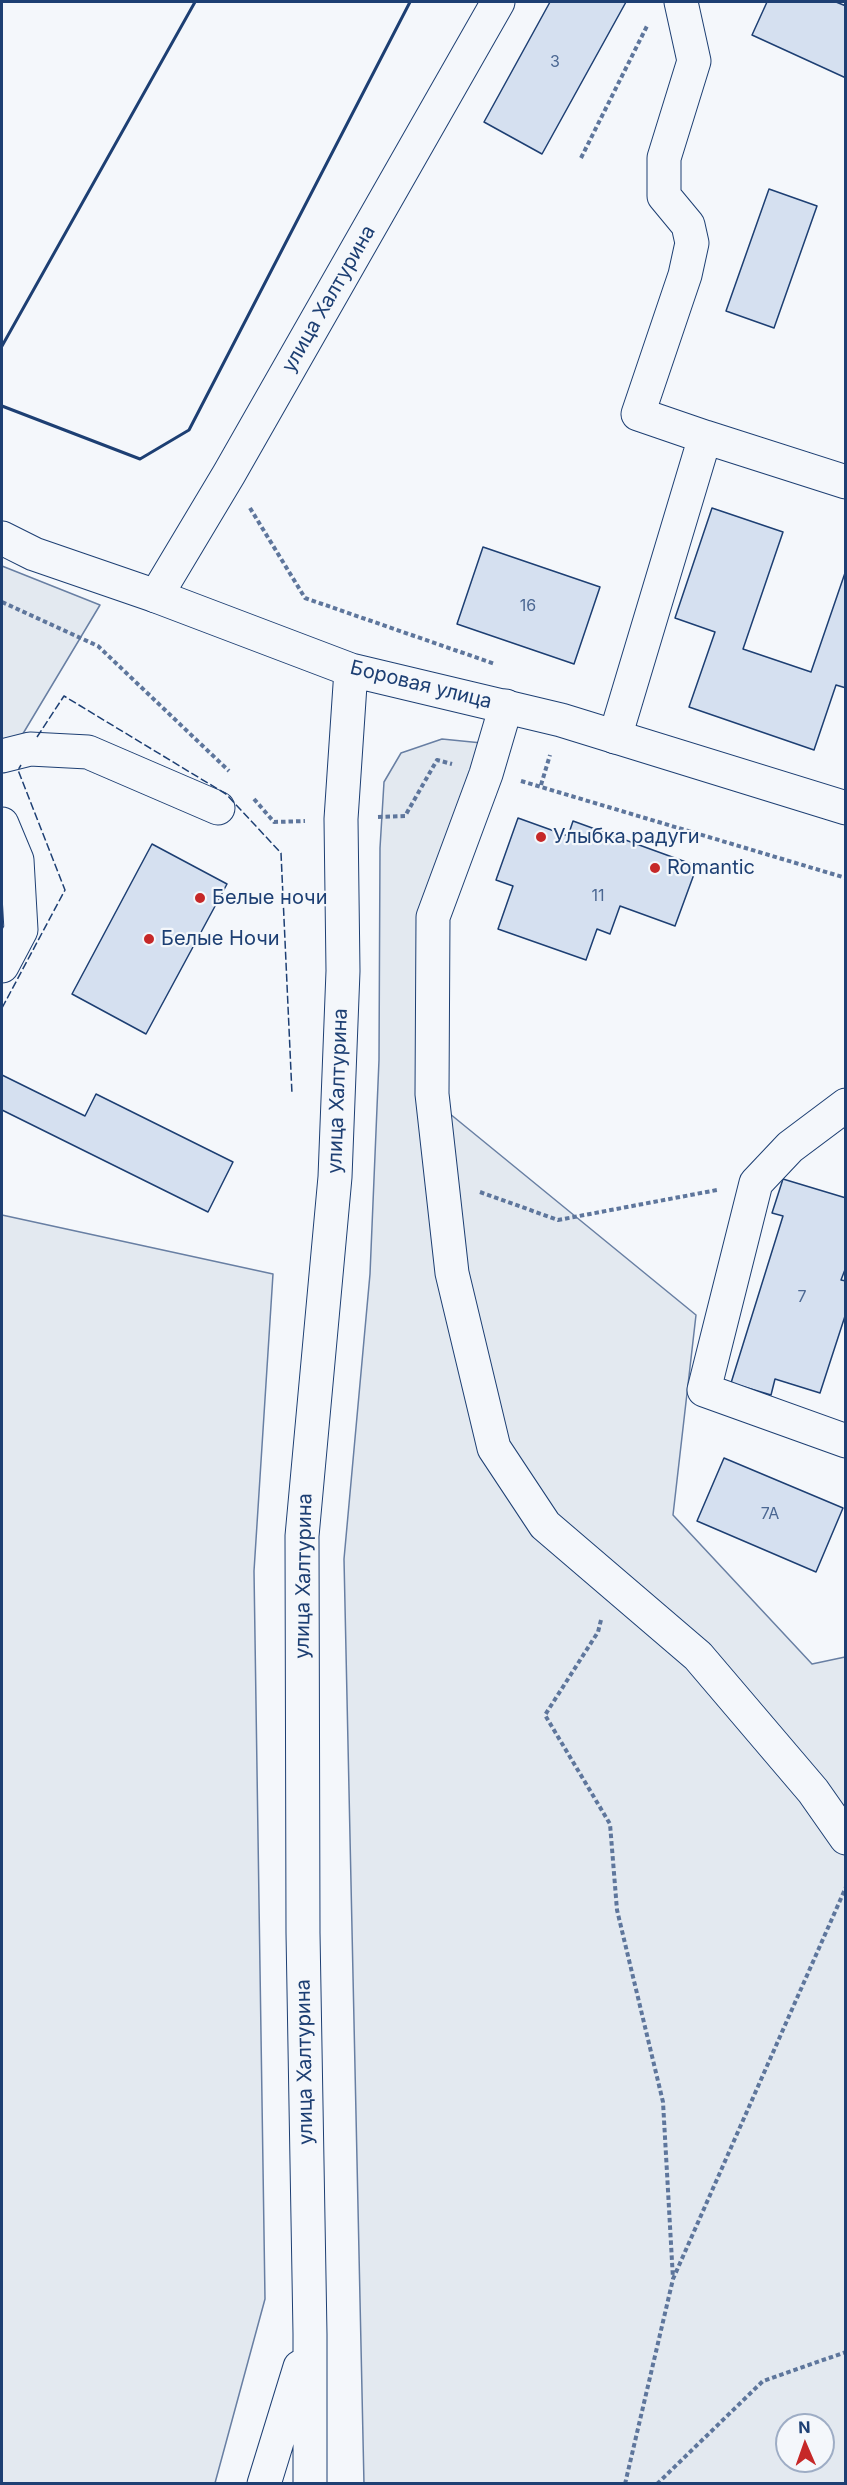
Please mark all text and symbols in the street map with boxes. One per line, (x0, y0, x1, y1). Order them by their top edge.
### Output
house number: 3 (550, 52, 560, 72)
street label: улица Халтурина (277, 221, 381, 377)
house number: 16 (520, 596, 536, 616)
street label: Боровая улица (348, 656, 494, 714)
place label: Улыбка радуги (553, 825, 700, 849)
marker: Улыбка радуги (534, 830, 548, 844)
place label: Romantic (667, 856, 755, 880)
marker: Romantic (648, 861, 662, 875)
place label: Белые ночи (212, 886, 327, 910)
house number: 11 (591, 886, 605, 906)
marker: Белые ночи (193, 891, 207, 905)
place label: Белые Ночи (161, 927, 280, 951)
marker: Белые Ночи (142, 932, 156, 946)
street label: улица Халтурина (323, 1008, 353, 1174)
house number: 7 (797, 1287, 807, 1307)
street label: улица Халтурина (291, 1493, 317, 1659)
house number: 7А (761, 1504, 779, 1524)
street label: улица Халтурина (292, 1979, 318, 2145)
north arrow (775, 2413, 835, 2473)
text: N (798, 2417, 811, 2437)

